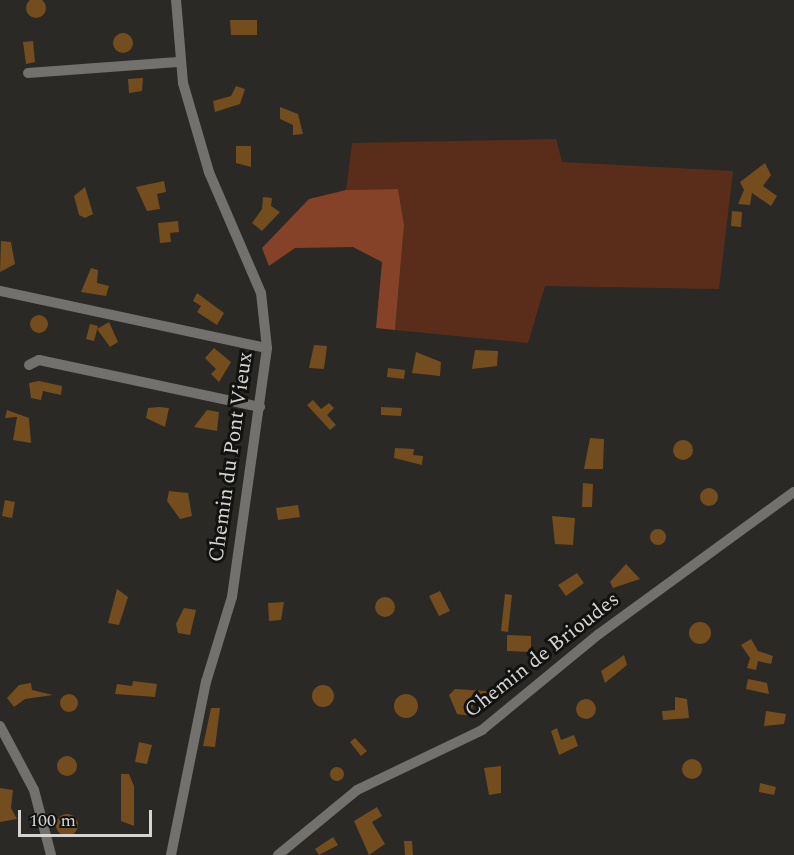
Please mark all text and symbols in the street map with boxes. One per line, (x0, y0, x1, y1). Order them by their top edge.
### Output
street label: Chemin du Pont Vieux (204, 350, 258, 564)
street label: Chemin de Brioudes (460, 587, 624, 723)
scale bar (21, 798, 154, 836)
text: 100 m (29, 807, 76, 834)

